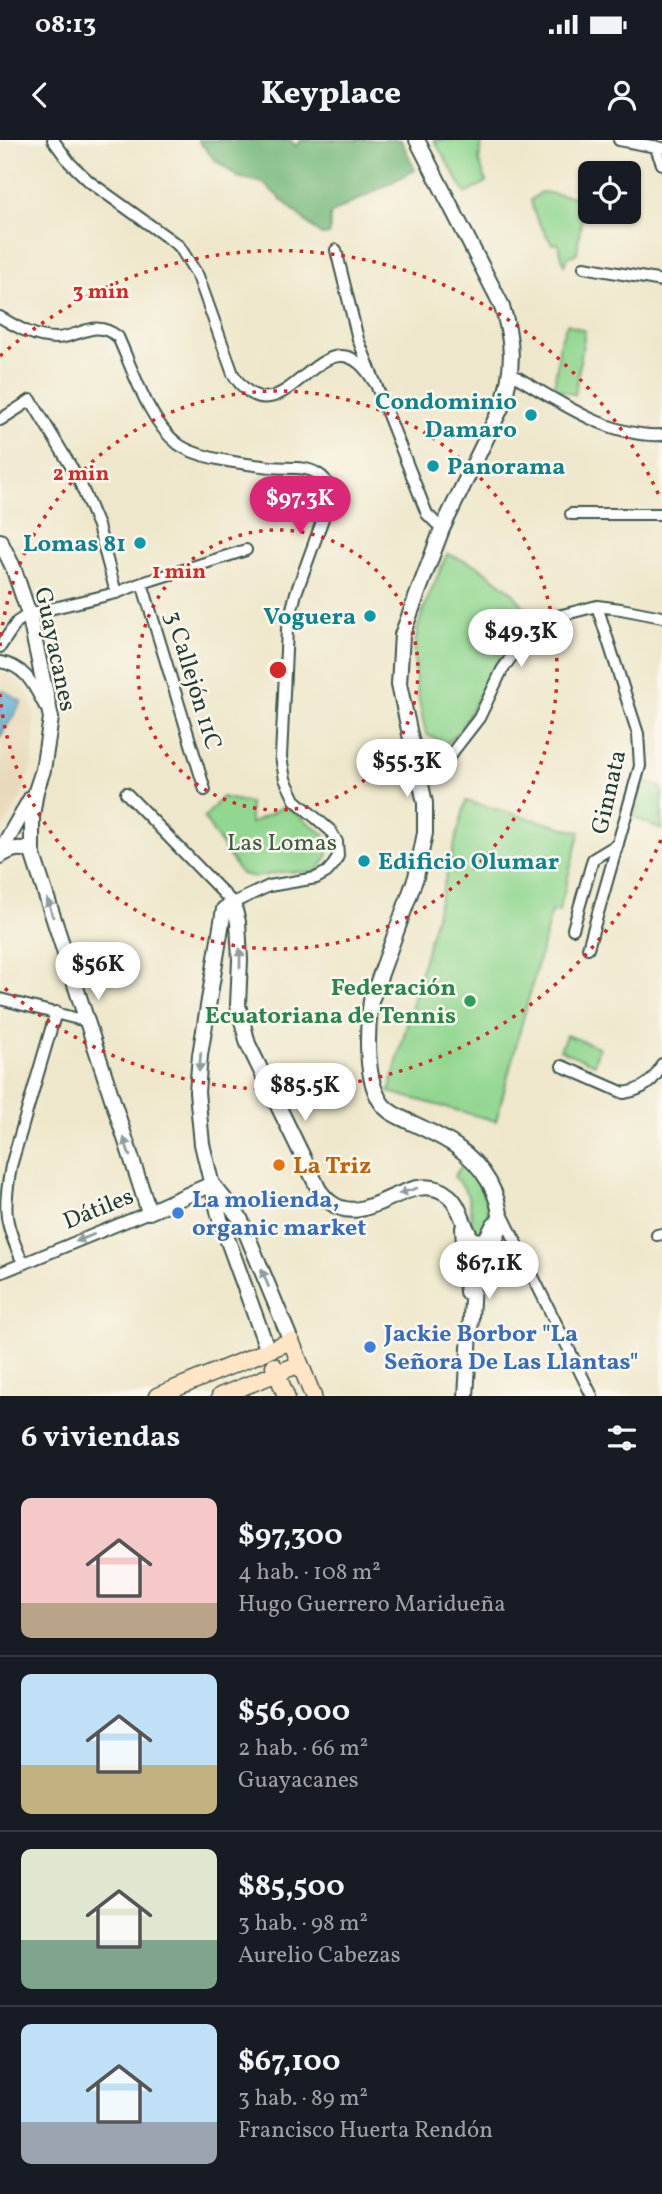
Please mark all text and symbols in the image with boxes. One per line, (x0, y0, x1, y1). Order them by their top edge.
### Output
text: 08:13 (35, 7, 96, 43)
text: Keyplace (261, 73, 401, 117)
icon: back (21, 76, 59, 114)
icon: person (603, 76, 641, 114)
map controls (578, 161, 641, 224)
button: locate (578, 161, 641, 224)
text: 3 min (73, 278, 129, 307)
place label: Condominio Damaro (375, 386, 517, 448)
marker: Condominio Damaro (523, 407, 539, 423)
place label: Panorama (447, 451, 565, 485)
marker: Panorama (425, 458, 441, 474)
text: 2 min (53, 460, 109, 489)
pin: $97.3K (243, 476, 357, 536)
text: $97.3K (266, 483, 334, 515)
place label: Lomas 81 (23, 528, 126, 562)
marker: Lomas 81 (132, 535, 148, 551)
text: 1 min (152, 558, 206, 587)
street label: Guayacanes (24, 584, 84, 715)
place label: Voguera (263, 601, 356, 635)
street label: 3 Callejón 11C (155, 607, 229, 754)
marker: Voguera (362, 608, 378, 624)
pin: $49.3K (464, 610, 578, 669)
text: $49.3K (484, 616, 558, 648)
centre of rings (266, 658, 290, 682)
pin: $55.3K (350, 740, 464, 799)
text: $55.3K (372, 746, 442, 778)
street label: Ginnata (584, 747, 636, 838)
park label: Las Lomas (227, 827, 337, 861)
place label: Edificio Olumar (378, 846, 559, 880)
marker: Edificio Olumar (356, 853, 372, 869)
one-way arrow (44, 897, 55, 918)
pin: $56K (57, 942, 139, 1002)
one-way arrow (234, 946, 246, 968)
text: $56K (71, 949, 125, 981)
place label: Federación Ecuatoriana de Tennis (205, 972, 456, 1034)
marker: Federación Ecuatoriana de Tennis (462, 993, 478, 1009)
one-way arrow (194, 1051, 205, 1073)
pin: $85.5K (248, 1063, 362, 1123)
text: $85.5K (270, 1070, 340, 1102)
one-way arrow (122, 1137, 132, 1158)
place label: La Triz (293, 1150, 371, 1184)
marker: La Triz (271, 1157, 287, 1173)
street label: Dátiles (58, 1180, 139, 1239)
place label: La molienda, organic market (192, 1184, 366, 1246)
one-way arrow (398, 1186, 419, 1197)
marker: La molienda, organic market (170, 1205, 186, 1221)
one-way arrow (75, 1233, 96, 1244)
pin: $67.1K (432, 1242, 546, 1301)
text: $67.1K (456, 1248, 522, 1280)
one-way arrow (259, 1267, 270, 1288)
place label: Jackie Borbor "La Señora De Las Llantas" (383, 1318, 639, 1380)
marker: Jackie Borbor "La Señora De Las Llantas" (362, 1339, 378, 1355)
text: 6 viviendas (21, 1417, 180, 1459)
icon: filters (603, 1419, 641, 1457)
text: $97,300 (238, 1515, 343, 1557)
icon: home (77, 1526, 161, 1610)
text: 4 hab. · 108 m² (238, 1557, 381, 1589)
text: Hugo Guerrero Maridueña (238, 1589, 506, 1621)
text: $56,000 (238, 1691, 350, 1733)
icon: home (77, 1702, 161, 1786)
text: 2 hab. · 66 m² (238, 1733, 368, 1765)
text: Guayacanes (238, 1765, 359, 1797)
text: $85,500 (238, 1866, 345, 1908)
icon: home (77, 1877, 161, 1961)
text: 3 hab. · 98 m² (238, 1908, 368, 1940)
text: Aurelio Cabezas (238, 1940, 401, 1972)
text: $67,100 (238, 2041, 341, 2083)
icon: home (77, 2052, 161, 2136)
text: 3 hab. · 89 m² (238, 2083, 368, 2115)
text: Francisco Huerta Rendón (238, 2115, 493, 2147)

